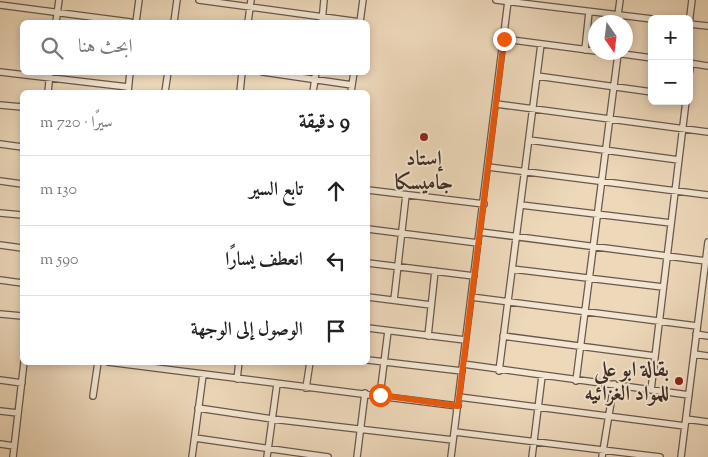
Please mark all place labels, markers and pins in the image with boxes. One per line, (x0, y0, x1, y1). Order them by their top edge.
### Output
marker: إستاد جاميسكا (418, 131, 430, 143)
place label: إستاد جاميسكا (395, 145, 453, 199)
place label: بقالة ابو علي للمواد الغزائيه (584, 356, 669, 410)
marker: بقالة ابو علي للمواد الغزائيه (673, 375, 685, 387)

